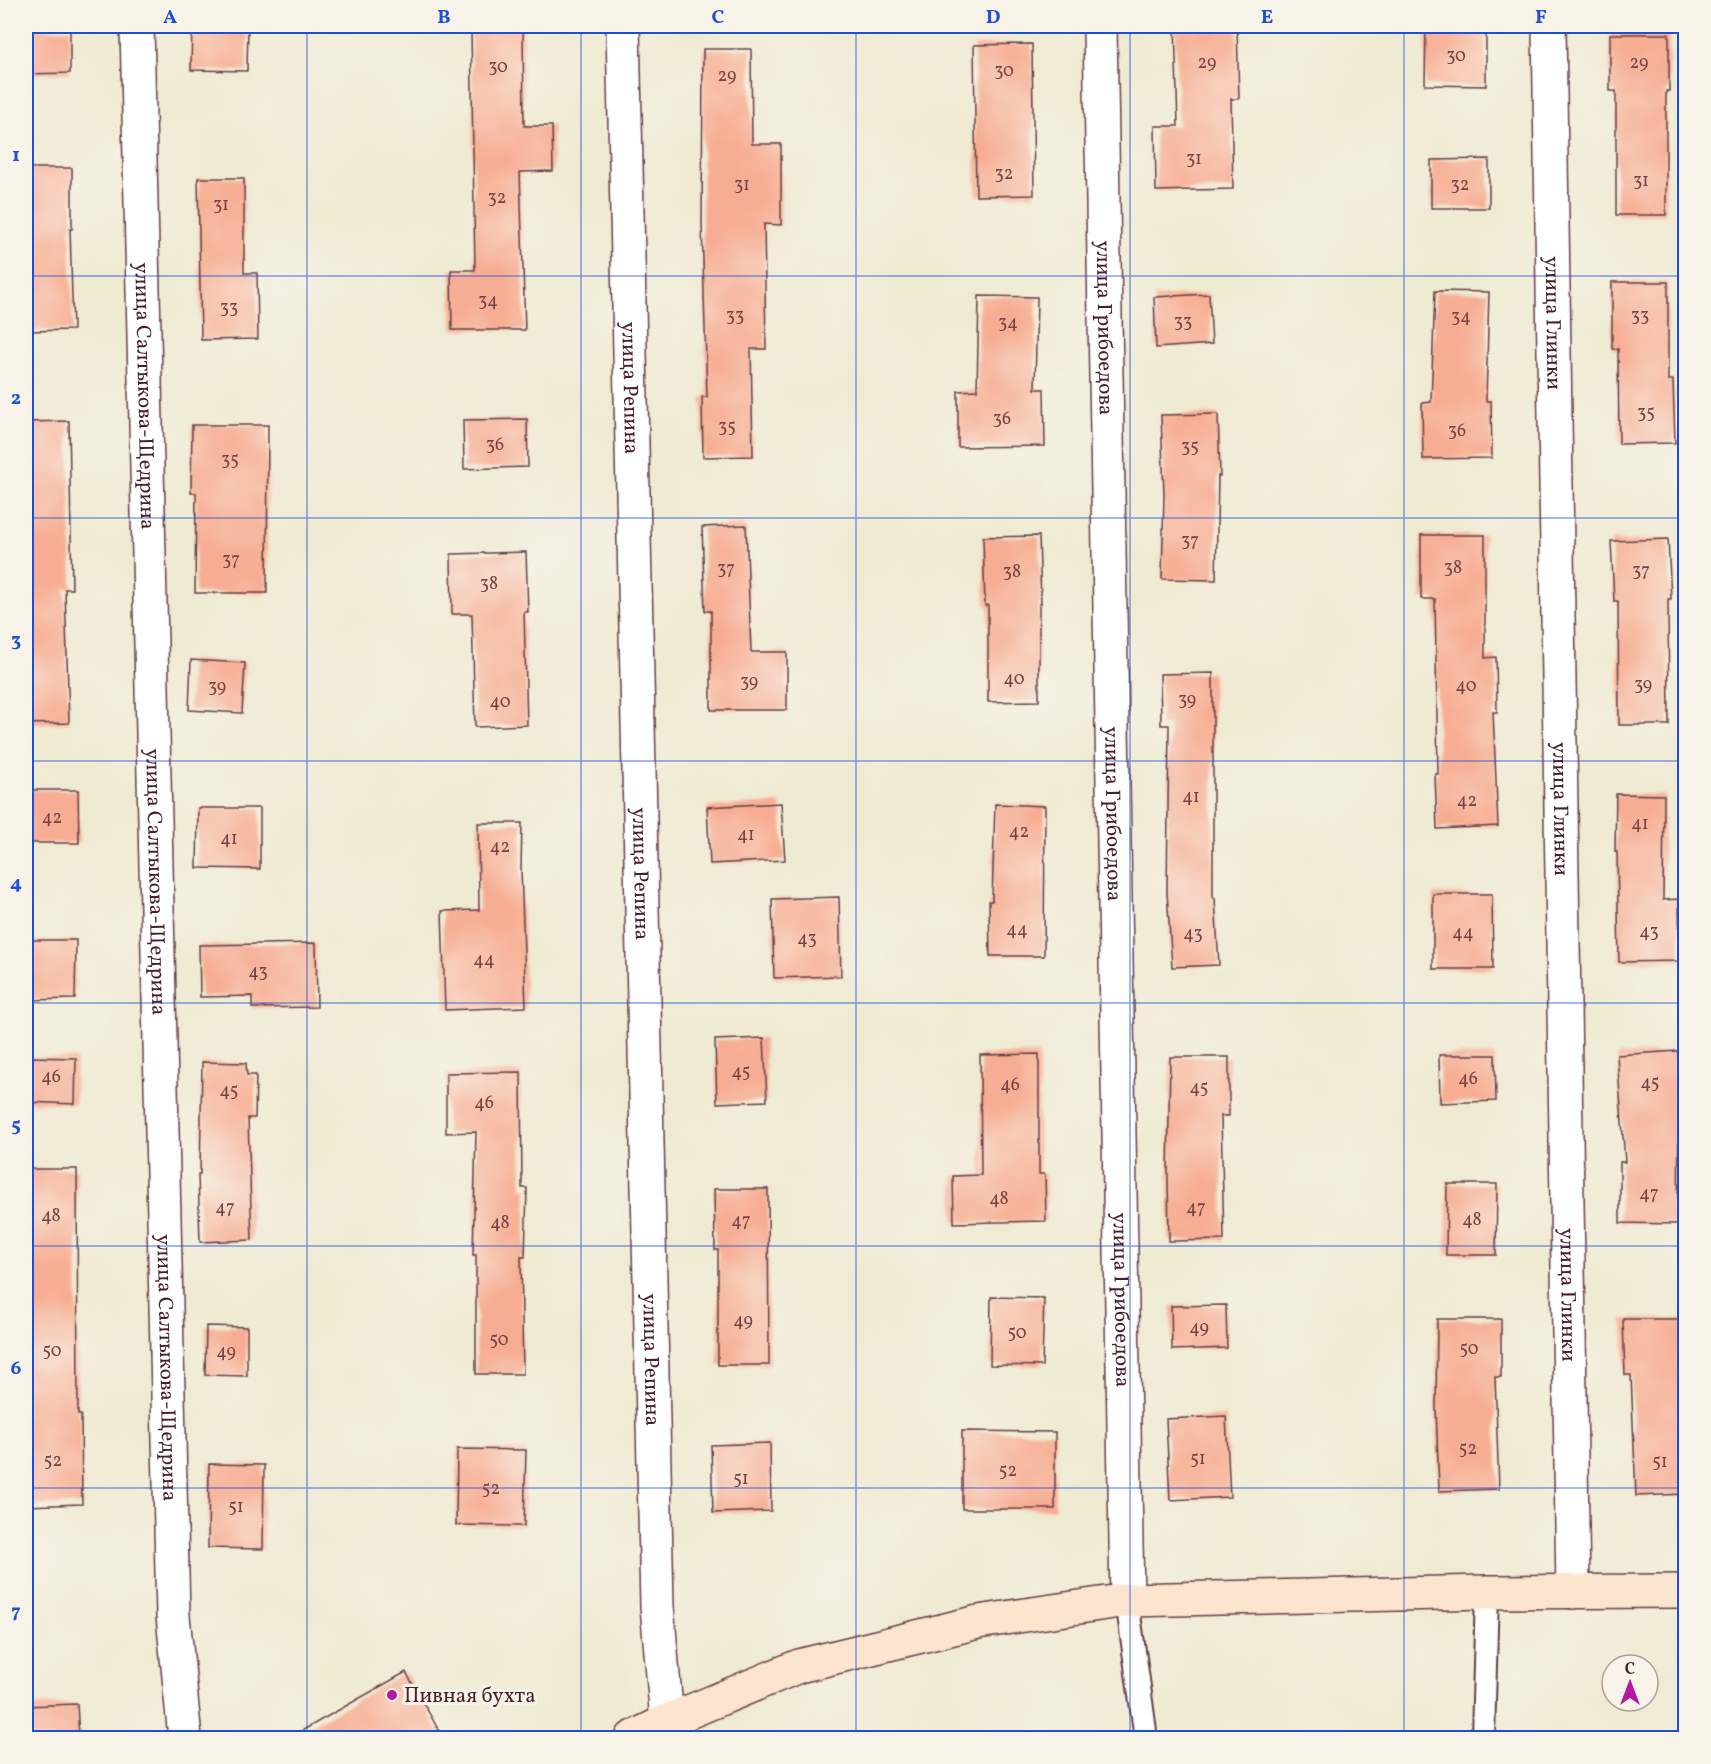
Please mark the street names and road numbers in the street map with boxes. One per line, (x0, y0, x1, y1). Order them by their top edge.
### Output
street label: улица Грибоедова (1088, 240, 1120, 416)
street label: улица Глинки (1537, 256, 1568, 390)
street label: улица Салтыкова-Щедрина (126, 262, 161, 530)
street label: улица Репина (613, 321, 645, 455)
street label: улица Грибоедова (1096, 726, 1128, 902)
street label: улица Глинки (1544, 742, 1575, 876)
street label: улица Салтыкова-Щедрина (137, 748, 172, 1016)
street label: улица Репина (624, 807, 656, 941)
street label: улица Грибоедова (1104, 1212, 1136, 1388)
street label: улица Глинки (1551, 1228, 1582, 1362)
street label: улица Салтыкова-Щедрина (148, 1234, 183, 1502)
street label: улица Репина (634, 1293, 666, 1426)

